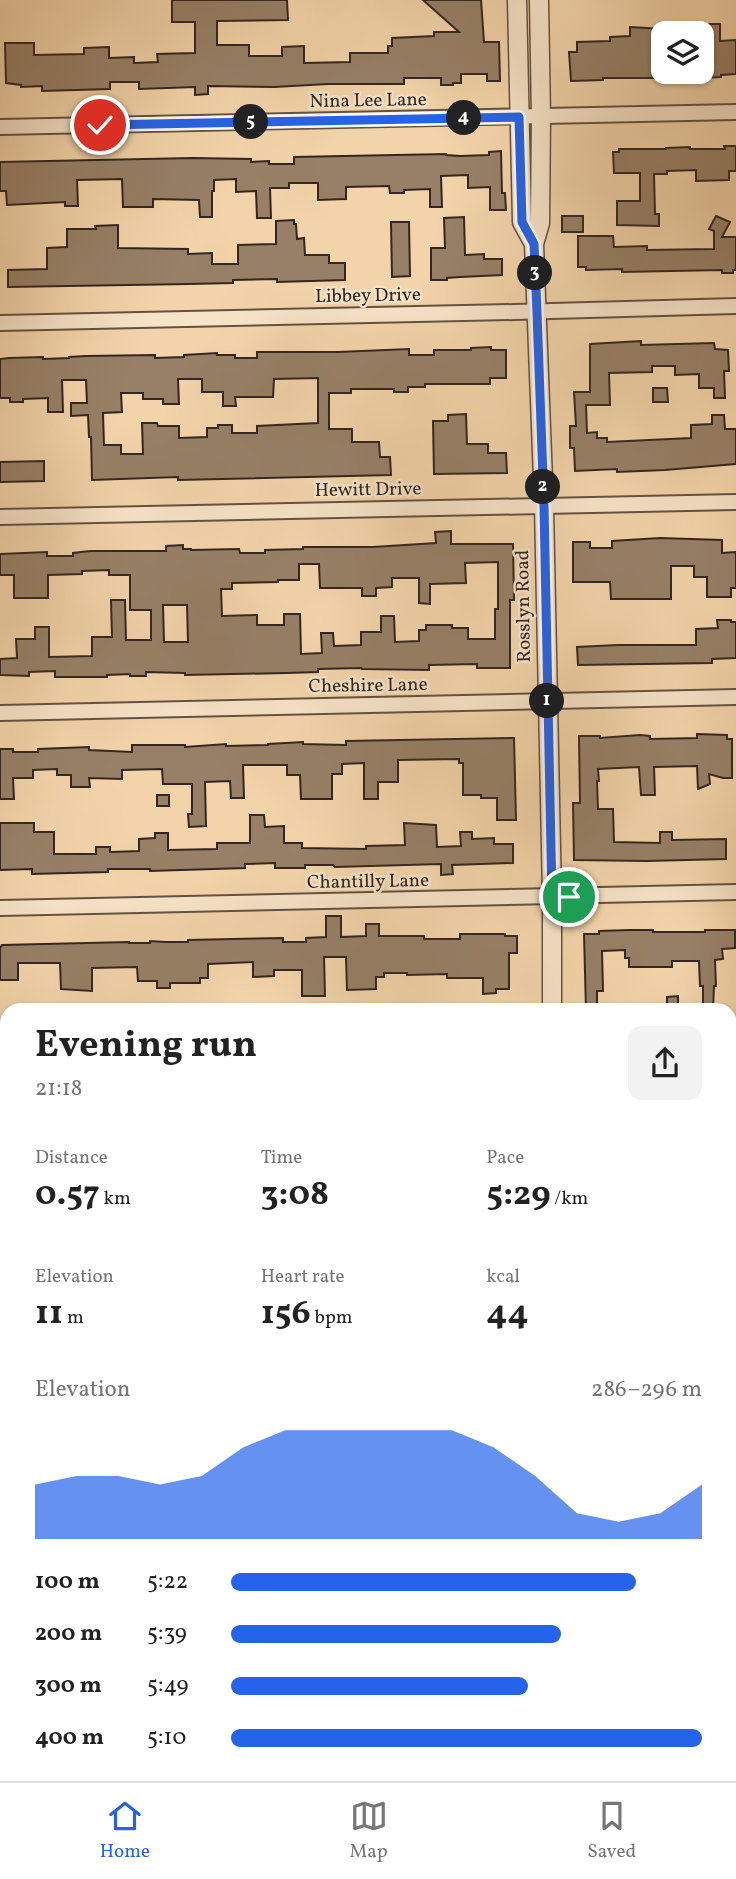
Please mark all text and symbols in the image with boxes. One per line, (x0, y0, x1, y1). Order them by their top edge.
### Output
map controls (651, 21, 714, 84)
button: layers (651, 21, 714, 84)
street label: Nina Lee Lane (309, 87, 427, 115)
pin (70, 95, 130, 155)
pin: 4 (447, 100, 482, 136)
pin: 5 (233, 104, 268, 140)
text: 4 (458, 104, 469, 130)
icon: check (81, 106, 119, 144)
text: 5 (246, 108, 255, 134)
pin: 3 (518, 256, 552, 290)
text: 3 (530, 259, 539, 285)
street label: Libbey Drive (315, 282, 421, 310)
pin: 2 (526, 470, 560, 504)
text: 2 (538, 473, 547, 499)
street label: Hewitt Drive (314, 476, 422, 504)
street label: Rosslyn Road (510, 549, 538, 663)
street label: Cheshire Lane (308, 672, 428, 700)
pin: 1 (530, 684, 564, 718)
text: 1 (543, 687, 550, 713)
pin (539, 867, 599, 927)
street label: Chantilly Lane (307, 868, 429, 896)
icon: arrive (550, 878, 588, 916)
text: Evening run (35, 1020, 257, 1073)
button: share (628, 1026, 702, 1100)
text: 21:18 (35, 1073, 82, 1105)
text: Distance (35, 1145, 108, 1171)
text: Time (261, 1145, 302, 1171)
text: Pace (486, 1145, 524, 1171)
text: 0.57 (35, 1171, 100, 1219)
text: 3:08 (261, 1171, 329, 1219)
text: 5:29 (486, 1171, 550, 1219)
text: km (100, 1186, 131, 1212)
text: /km (550, 1186, 588, 1212)
text: Elevation (35, 1264, 114, 1290)
text: Heart rate (261, 1264, 345, 1290)
text: kcal (486, 1264, 520, 1290)
text: 11 (35, 1290, 63, 1338)
text: 156 (261, 1290, 311, 1338)
text: 44 (486, 1290, 529, 1338)
text: m (63, 1305, 84, 1331)
text: bpm (311, 1305, 353, 1331)
text: Elevation (35, 1374, 131, 1406)
text: 286–296 m (591, 1374, 702, 1406)
text: 100 m (35, 1566, 100, 1598)
text: 5:22 (147, 1566, 188, 1598)
text: 200 m (35, 1618, 102, 1650)
text: 5:39 (147, 1618, 187, 1650)
text: 300 m (35, 1670, 102, 1702)
text: 5:49 (147, 1670, 188, 1702)
text: 400 m (35, 1722, 104, 1754)
text: 5:10 (147, 1722, 186, 1754)
tab: Home (100, 1797, 150, 1865)
tab: Map (350, 1797, 388, 1865)
tab: Saved (587, 1797, 636, 1865)

